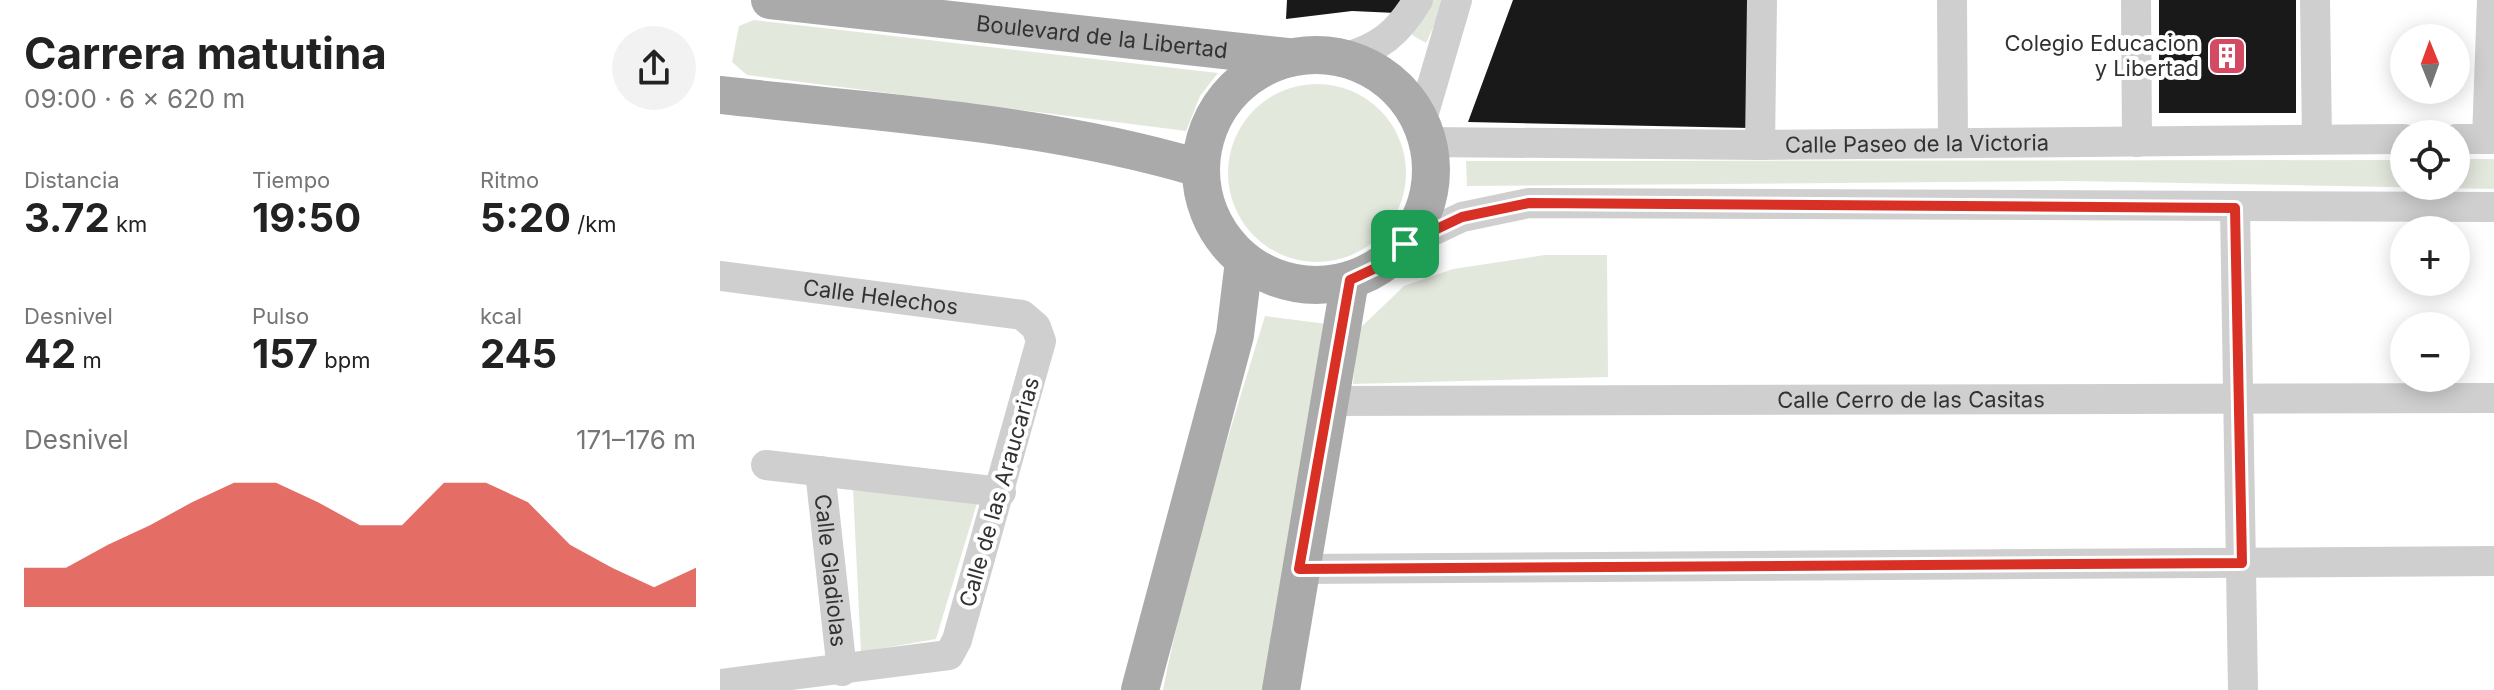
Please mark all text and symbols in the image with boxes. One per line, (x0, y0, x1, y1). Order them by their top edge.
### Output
street label: Boulevard de la Libertad (975, 10, 1229, 63)
north arrow (2390, 24, 2470, 104)
map controls (2390, 24, 2470, 392)
text: Carrera matutina (24, 26, 387, 80)
button: share (612, 26, 696, 110)
place label: Colegio Educacion y Libertad (2004, 30, 2199, 81)
building icon: Colegio Educacion y Libertad (2206, 35, 2248, 77)
text: 09:00 · 6 × 620 m (24, 83, 245, 114)
button: locate (2390, 120, 2470, 200)
street label: Calle Paseo de la Victoria (1785, 129, 2049, 158)
text: Distancia (24, 167, 120, 193)
text: Tiempo (252, 167, 330, 193)
text: Ritmo (480, 167, 539, 193)
text: 3.72 (24, 193, 110, 242)
text: 19:50 (252, 193, 361, 242)
text: 5:20 (480, 193, 571, 242)
pin (1371, 210, 1439, 278)
text: km (110, 211, 147, 237)
text: /km (571, 211, 617, 237)
button: + (2390, 216, 2470, 296)
icon: arrive (1383, 222, 1427, 266)
street label: Calle Helechos (802, 274, 960, 320)
text: Desnivel (24, 303, 113, 329)
text: Pulso (252, 303, 309, 329)
text: kcal (480, 303, 522, 329)
button: − (2390, 312, 2470, 392)
text: 42 (24, 329, 76, 378)
text: 157 (252, 329, 318, 378)
text: 245 (480, 329, 557, 378)
text: m (76, 347, 102, 373)
text: bpm (318, 347, 370, 373)
street label: Calle de las Araucarias (954, 374, 1044, 610)
street label: Calle Cerro de las Casitas (1777, 386, 2045, 413)
text: Desnivel (24, 424, 129, 455)
text: 171–176 m (576, 424, 696, 455)
street label: Calle Gladiolas (810, 493, 852, 648)

